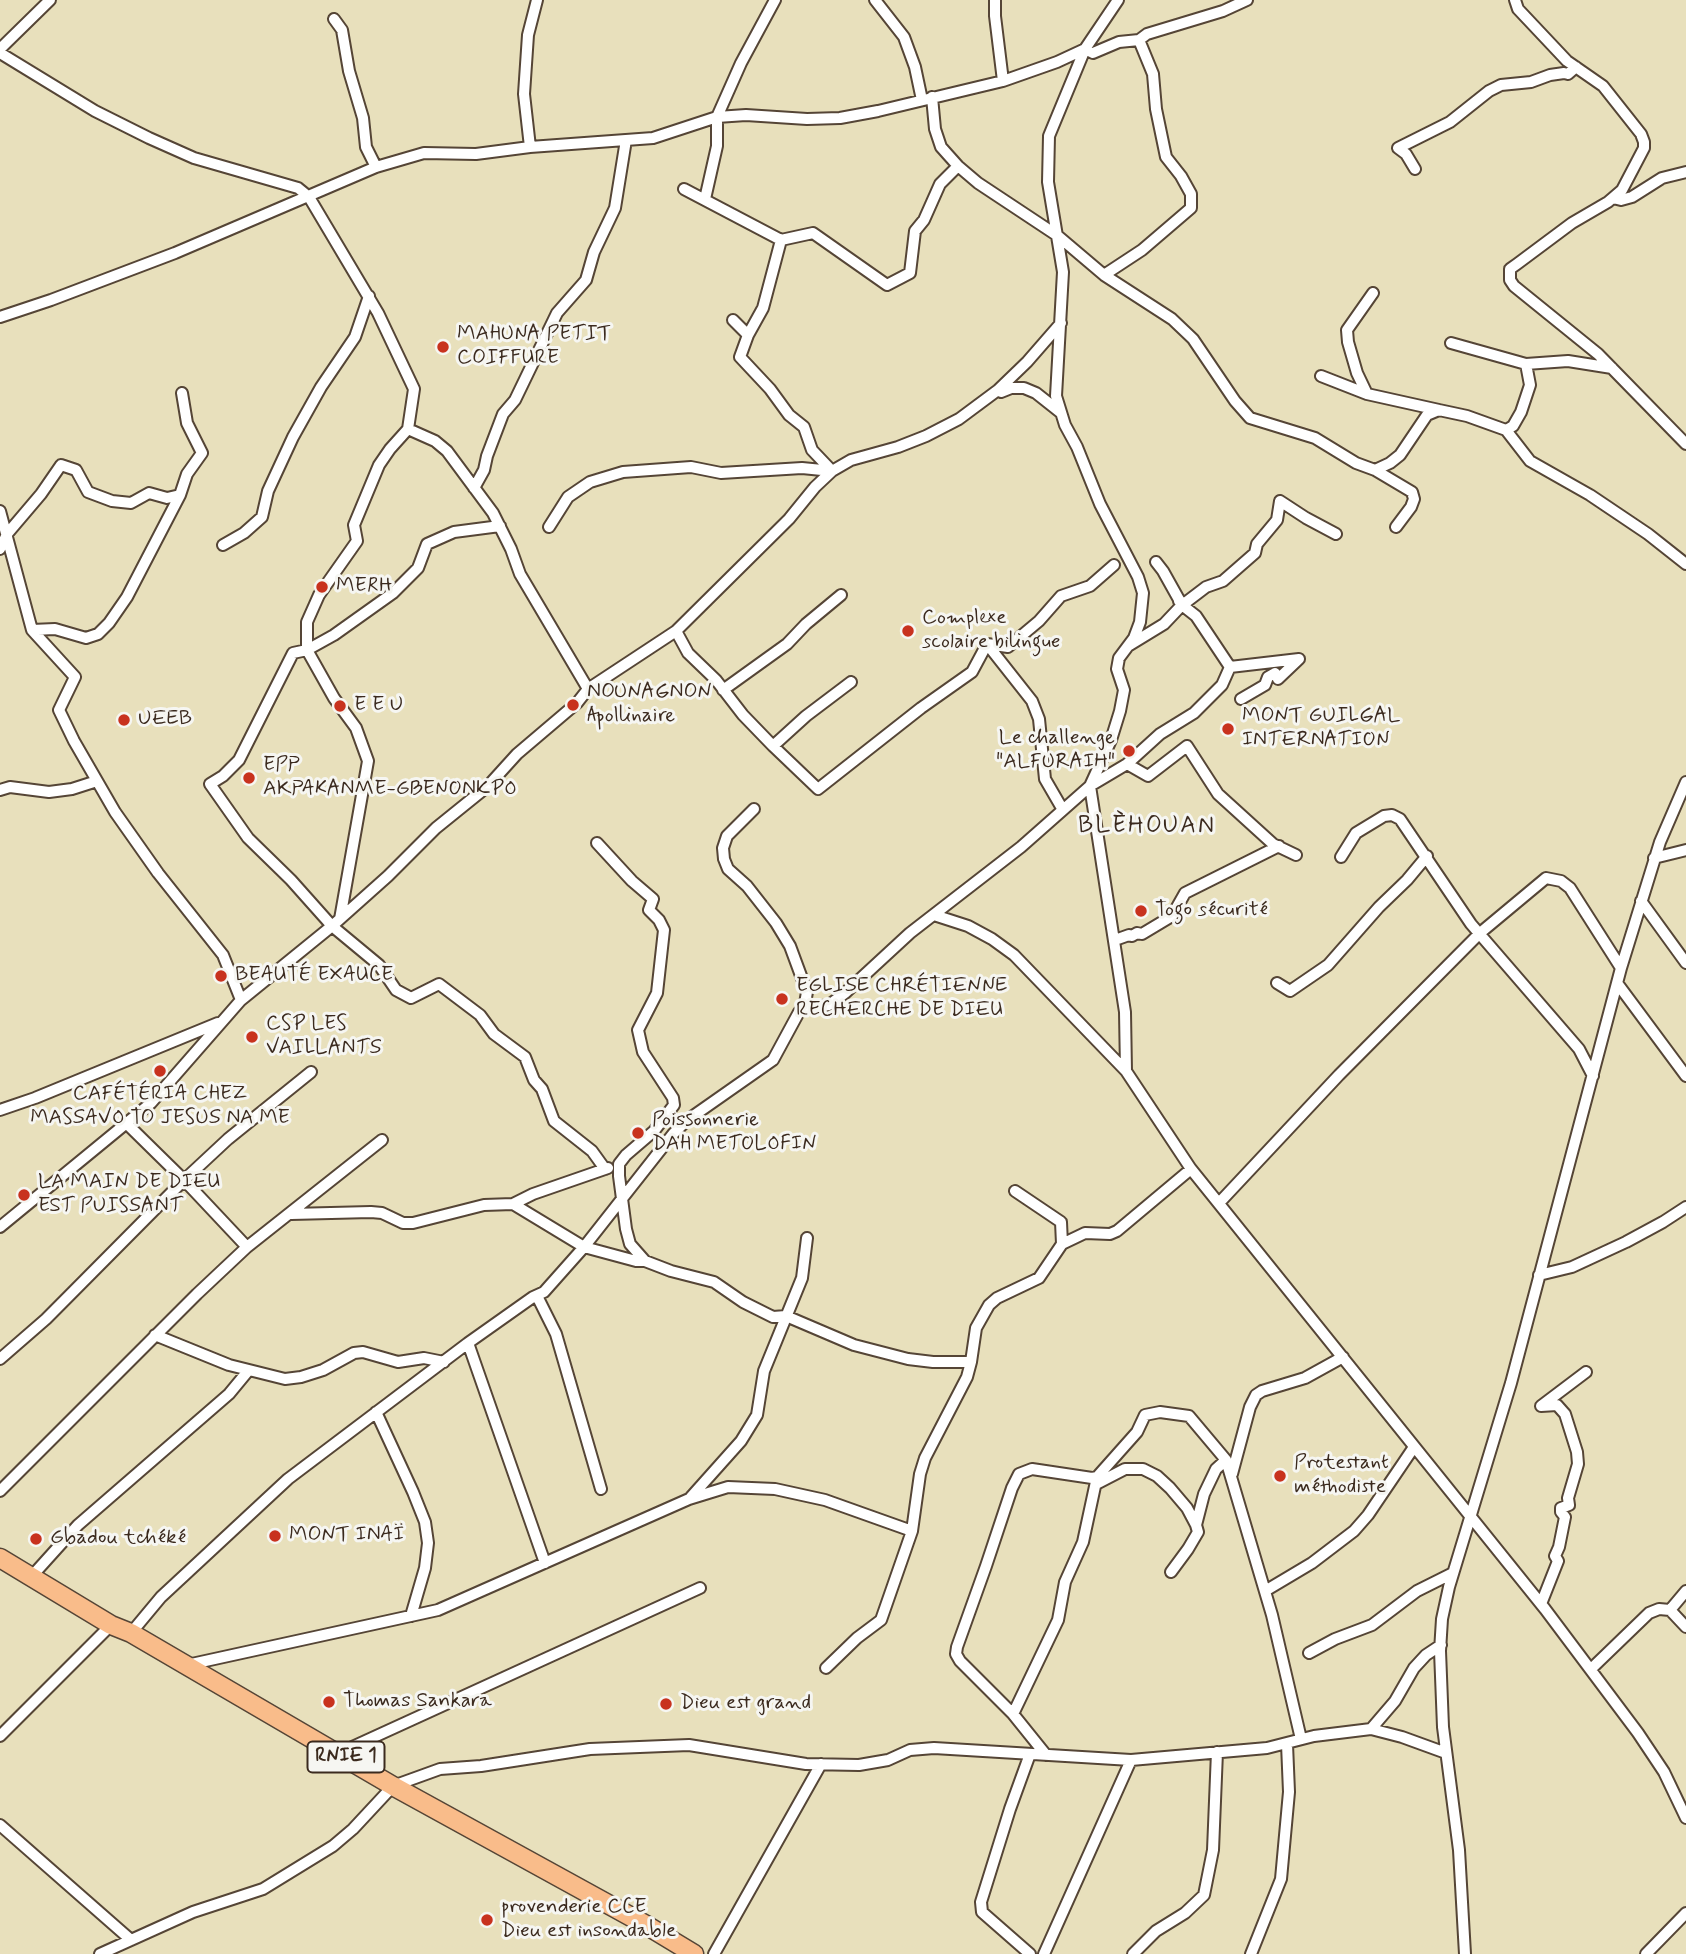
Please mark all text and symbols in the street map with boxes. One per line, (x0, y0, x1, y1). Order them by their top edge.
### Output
place label: MAHUNA PETIT COIFFURE (457, 322, 611, 372)
marker: MAHUNA PETIT COIFFURE (435, 339, 451, 355)
place label: MERH (336, 574, 392, 600)
marker: MERH (314, 579, 330, 595)
place label: Complexe scolaire bilingue (922, 606, 1061, 656)
marker: Complexe scolaire bilingue (900, 623, 916, 639)
place label: NOUNAGNON Apollinaire (587, 680, 712, 730)
place label: E E U (354, 693, 404, 719)
marker: NOUNAGNON Apollinaire (565, 697, 581, 713)
marker: E E U (332, 698, 348, 714)
place label: MONT GUILGAL INTERNATION (1242, 704, 1400, 754)
place label: UEEB (138, 707, 192, 733)
marker: UEEB (116, 712, 132, 728)
marker: MONT GUILGAL INTERNATION (1220, 721, 1236, 737)
place label: Le challenge "ALFURAIH" (996, 726, 1115, 776)
marker: Le challenge "ALFURAIH" (1121, 743, 1137, 759)
place label: EPP AKPAKANME-GBENONKPO (263, 753, 517, 803)
marker: EPP AKPAKANME-GBENONKPO (241, 770, 257, 786)
district label: BLÈHOUAN (1080, 813, 1214, 841)
place label: Togo sécurité (1155, 898, 1268, 924)
marker: Togo sécurité (1133, 903, 1149, 919)
place label: BEAUTÉ EXAUCE (235, 963, 393, 989)
marker: BEAUTÉ EXAUCE (213, 968, 229, 984)
place label: EGLISE CHRÉTIENNE RECHERCHE DE DIEU (796, 974, 1007, 1024)
marker: EGLISE CHRÉTIENNE RECHERCHE DE DIEU (774, 991, 790, 1007)
place label: CSP LES VAILLANTS (266, 1012, 382, 1062)
marker: CSP LES VAILLANTS (244, 1029, 260, 1045)
marker: CAFÉTÉRIA CHEZ MASSAVO TO JESUS NA ME (152, 1063, 168, 1079)
place label: CAFÉTÉRIA CHEZ MASSAVO TO JESUS NA ME (30, 1082, 290, 1132)
place label: Poissonnerie DAH METOLOFIN (652, 1108, 817, 1158)
marker: Poissonnerie DAH METOLOFIN (630, 1125, 646, 1141)
place label: LA MAIN DE DIEU EST PUISSANT (38, 1170, 220, 1220)
marker: LA MAIN DE DIEU EST PUISSANT (16, 1187, 32, 1203)
place label: Protestant méthodiste (1294, 1451, 1389, 1501)
marker: Protestant méthodiste (1272, 1468, 1288, 1484)
place label: MONT INAÏ (289, 1523, 404, 1549)
place label: Gbadou tchéké (50, 1526, 186, 1552)
marker: MONT INAÏ (267, 1528, 283, 1544)
marker: Gbadou tchéké (28, 1531, 44, 1547)
place label: Thomas Sankara (343, 1689, 492, 1715)
place label: Dieu est grand (680, 1691, 811, 1717)
marker: Thomas Sankara (321, 1694, 337, 1710)
marker: Dieu est grand (658, 1696, 674, 1712)
road number: RNIE 1 (308, 1742, 384, 1772)
place label: provenderie CCE Dieu est insondable (501, 1895, 676, 1945)
marker: provenderie CCE Dieu est insondable (479, 1912, 495, 1928)

